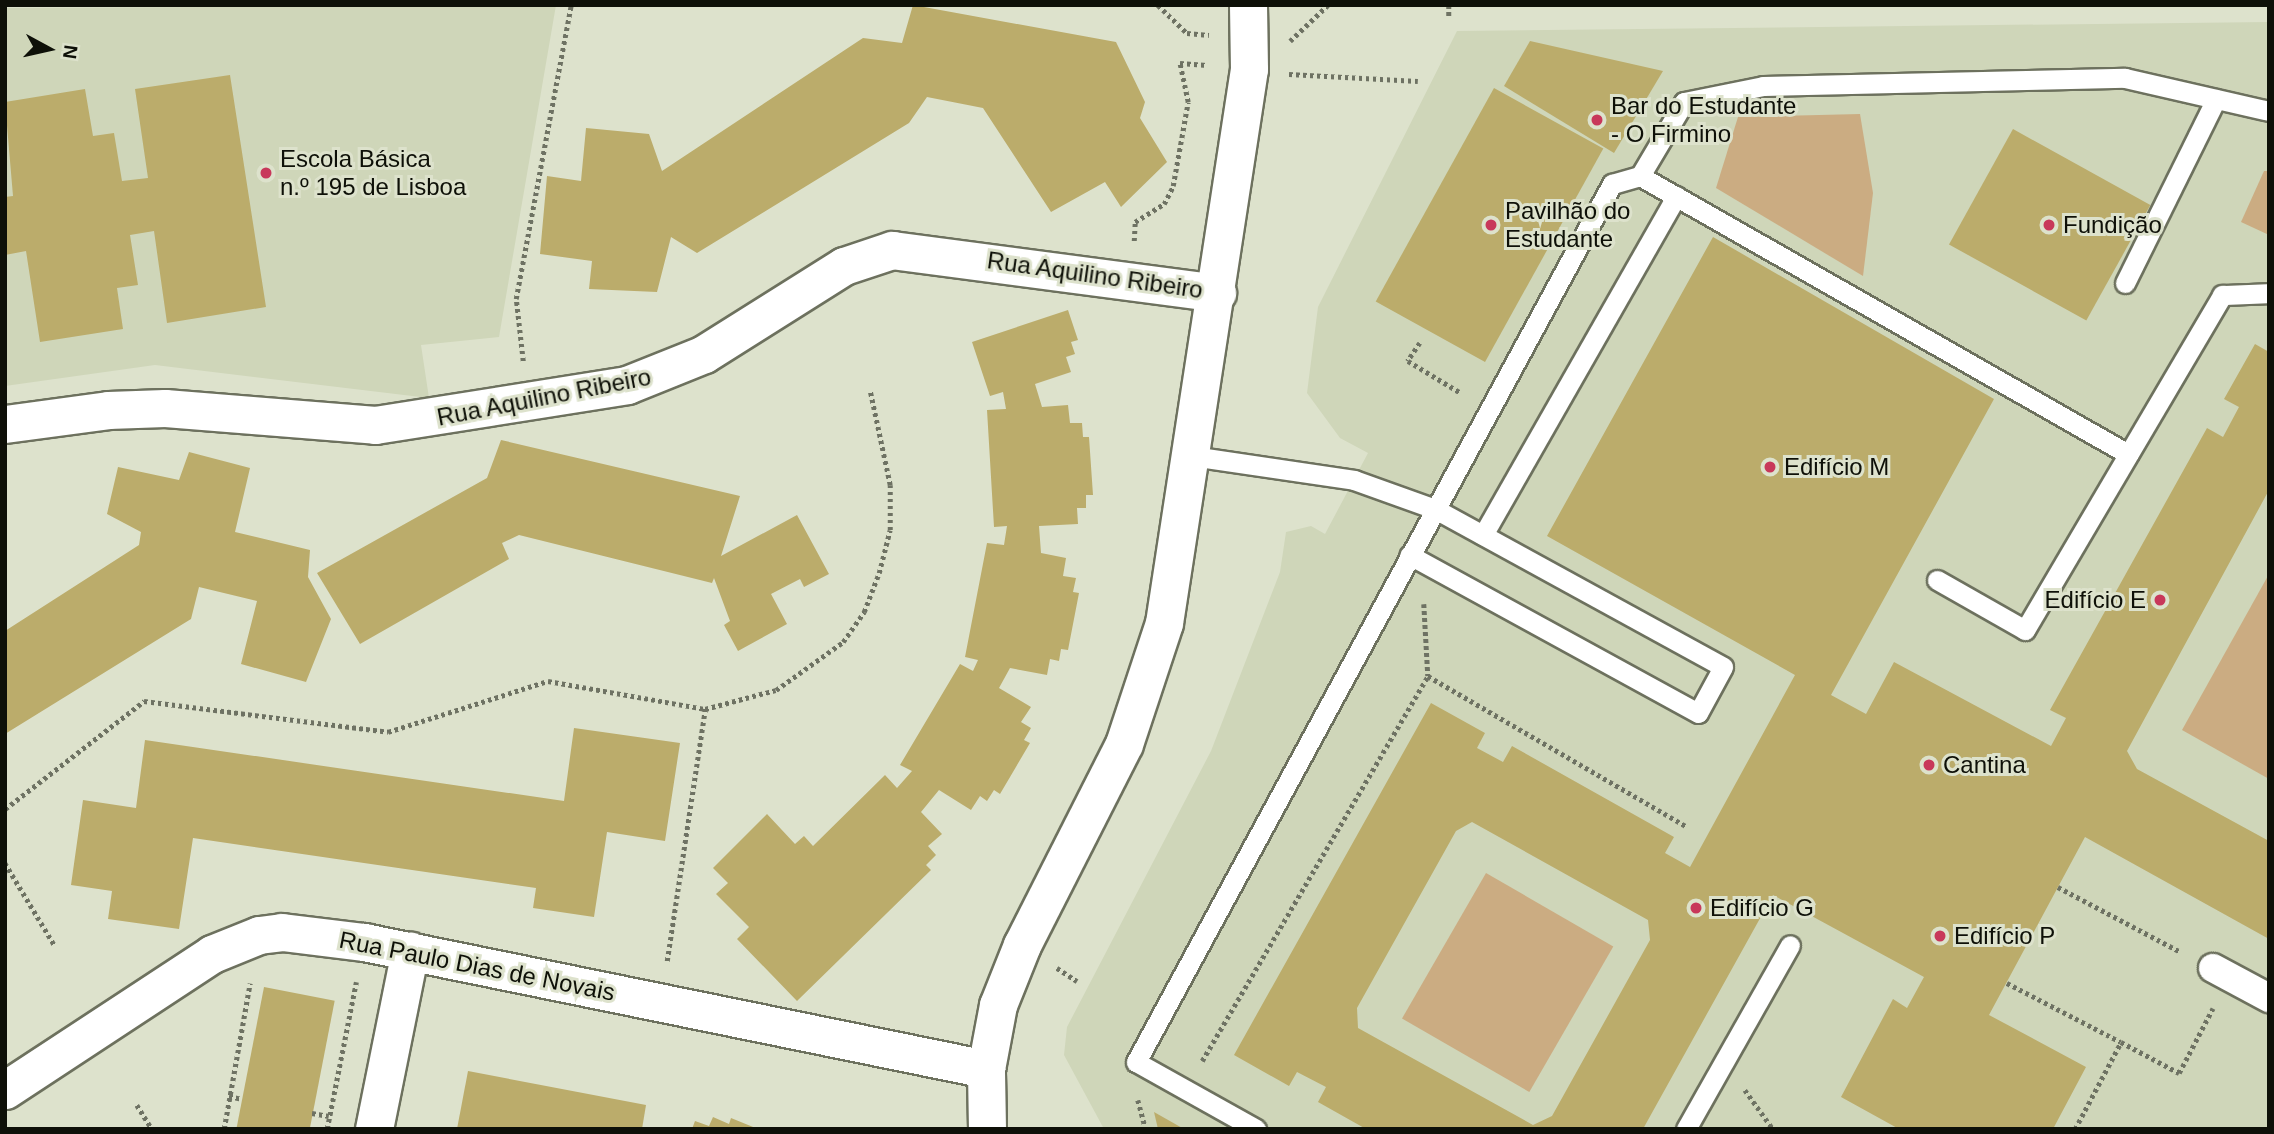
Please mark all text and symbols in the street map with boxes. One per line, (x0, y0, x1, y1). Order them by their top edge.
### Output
north arrow (14, 14, 84, 84)
text: N (59, 44, 82, 60)
place label: Bar do Estudante - O Firmino (1611, 92, 1796, 148)
marker: Bar do Estudante - O Firmino (1589, 112, 1605, 128)
place label: Escola Básica n.º 195 de Lisboa (280, 145, 466, 201)
marker: Escola Básica n.º 195 de Lisboa (258, 165, 274, 181)
place label: Pavilhão do Estudante (1505, 197, 1630, 253)
place label: Fundição (2063, 211, 2162, 239)
marker: Pavilhão do Estudante (1483, 217, 1499, 233)
marker: Fundição (2041, 217, 2057, 233)
street label: Rua Aquilino Ribeiro (985, 246, 1205, 304)
street label: Rua Aquilino Ribeiro (434, 362, 654, 432)
place label: Edifício M (1784, 453, 1889, 481)
marker: Edifício M (1762, 459, 1778, 475)
place label: Edifício E (2045, 586, 2146, 614)
marker: Edifício E (2152, 592, 2168, 608)
place label: Cantina (1943, 751, 2026, 779)
marker: Cantina (1921, 757, 1937, 773)
place label: Edifício G (1710, 894, 1814, 922)
marker: Edifício G (1688, 900, 1704, 916)
place label: Edifício P (1954, 922, 2055, 950)
street label: Rua Paulo Dias de Novais (337, 925, 617, 1007)
marker: Edifício P (1932, 928, 1948, 944)

